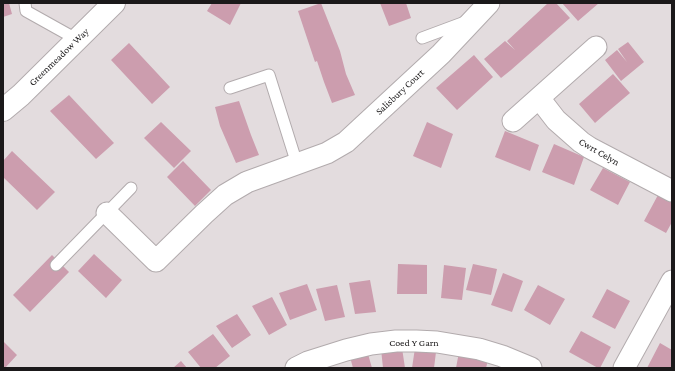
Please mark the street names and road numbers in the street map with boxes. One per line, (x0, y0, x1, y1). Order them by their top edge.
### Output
street label: Greenmeadow Way (27, 26, 91, 88)
street label: Salisbury Court (373, 67, 427, 117)
street label: Cwrt Celyn (577, 136, 621, 168)
street label: Coed Y Garn (389, 337, 439, 349)

